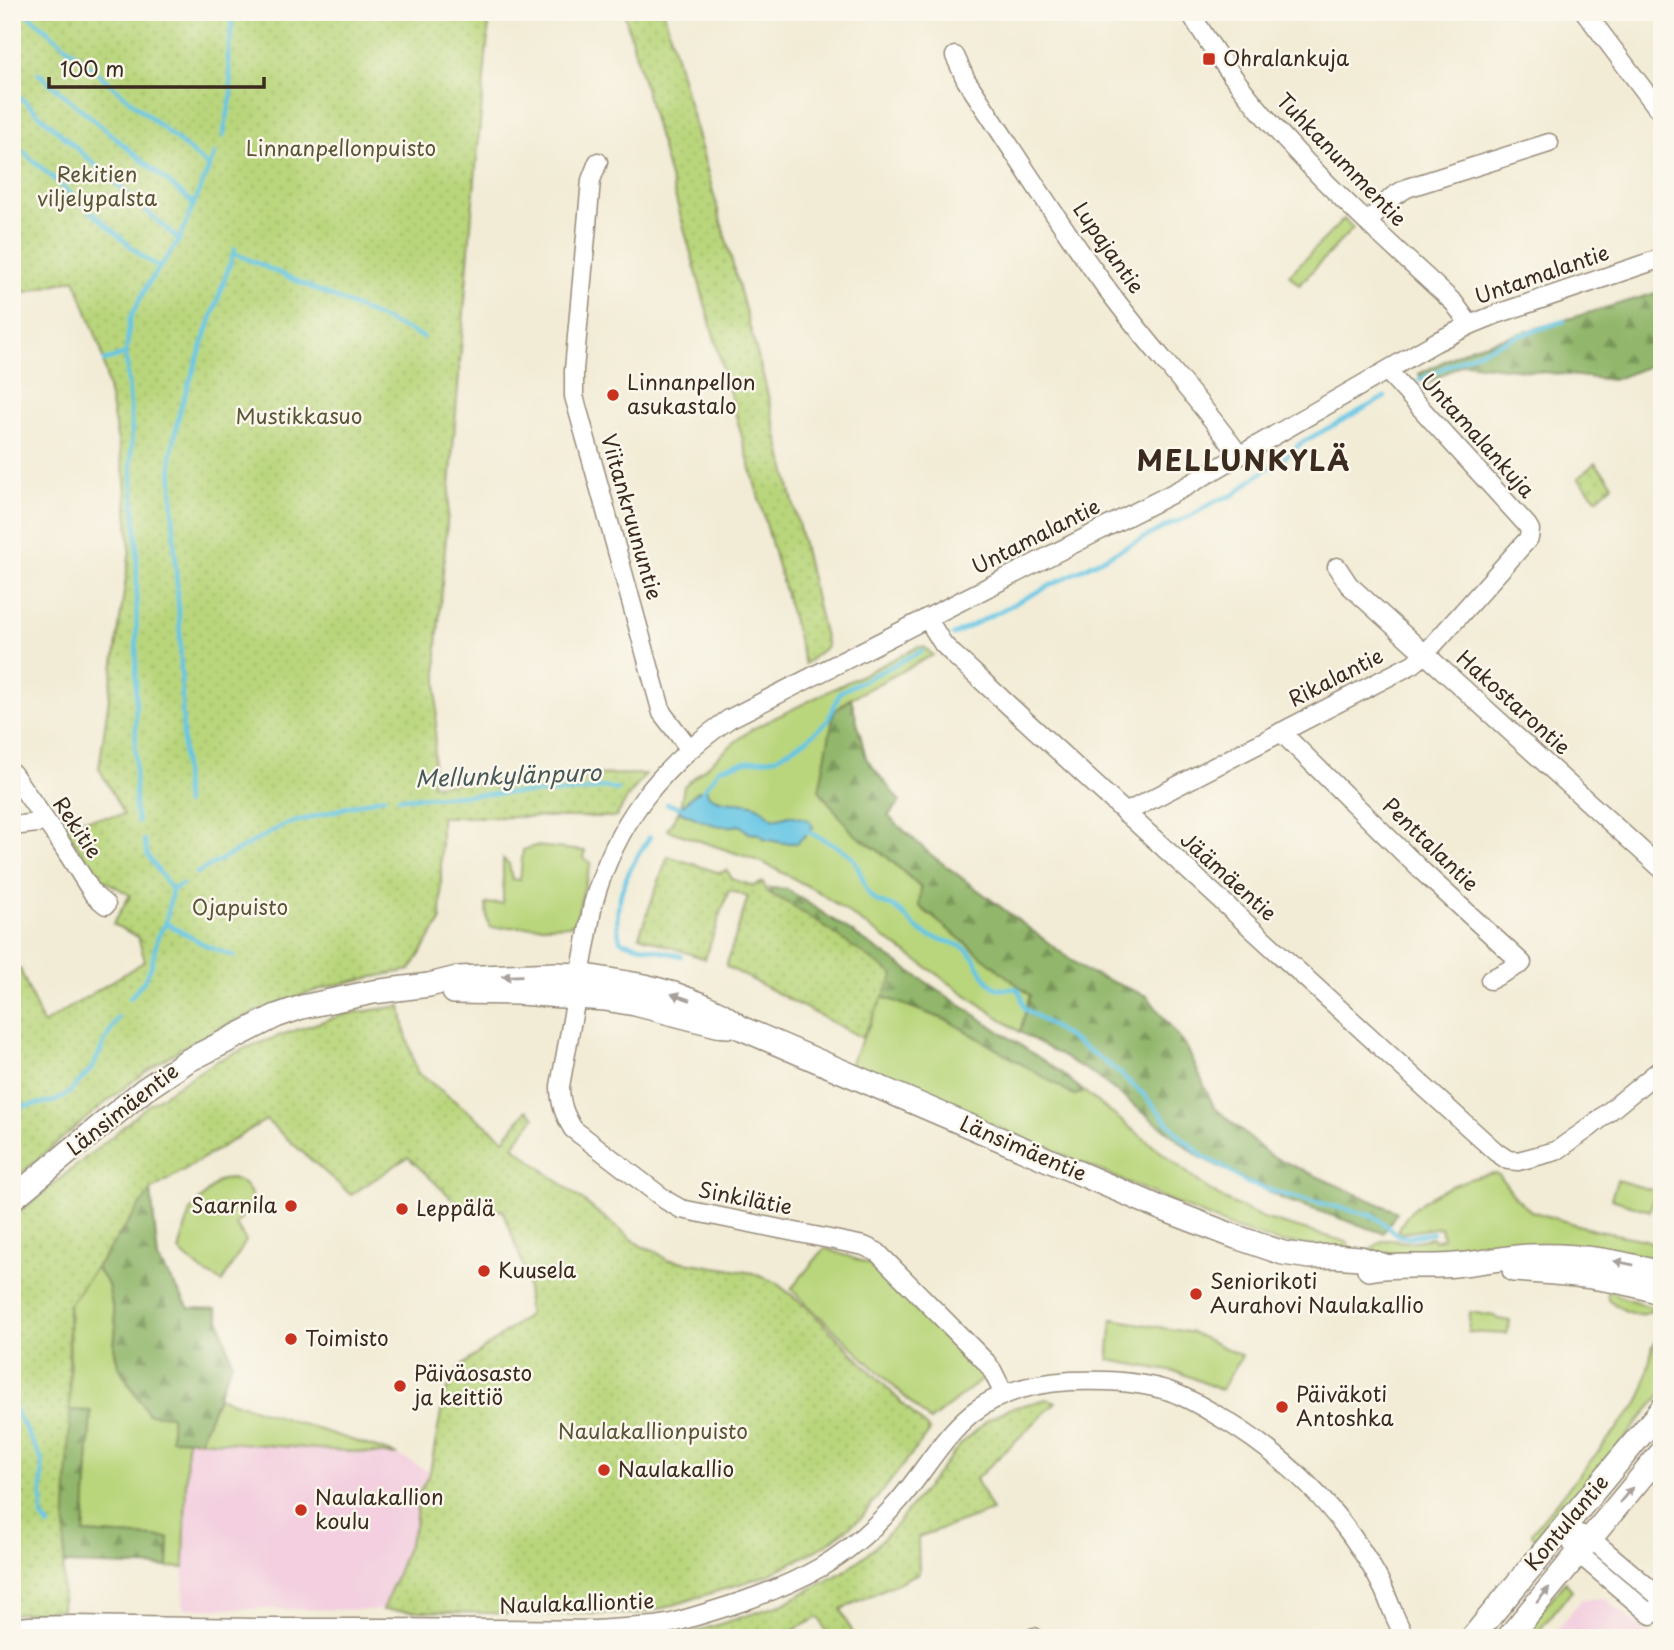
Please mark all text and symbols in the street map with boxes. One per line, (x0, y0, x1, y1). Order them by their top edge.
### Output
place label: Ohralankuja (1223, 41, 1349, 73)
scale bar (49, 46, 264, 90)
marker: Ohralankuja (1201, 51, 1217, 67)
text: 100 m (60, 52, 124, 84)
street label: Tuhkanummentie (1270, 84, 1415, 233)
park label: Linnanpellonpuisto (246, 131, 436, 163)
park label: Rekitien viljelypalsta (37, 157, 157, 213)
street label: Lupajantie (1066, 194, 1153, 299)
street label: Untamalantie (1470, 235, 1613, 311)
place label: Linnanpellon asukastalo (627, 365, 756, 421)
street label: Untamalankuja (1414, 365, 1543, 504)
marker: Linnanpellon asukastalo (605, 387, 621, 403)
park label: Mustikkasuo (236, 399, 362, 431)
street label: Viitankruununtie (594, 430, 672, 603)
district label: MELLUNKYLÄ (1137, 438, 1351, 481)
street label: Untamalantie (965, 489, 1105, 581)
street label: Rikalantie (1282, 639, 1388, 714)
street label: Hakostarontie (1450, 642, 1578, 761)
water label: Mellunkylänpuro (414, 754, 603, 795)
street label: Penttalantie (1376, 789, 1487, 898)
street label: Rekitie (46, 790, 111, 864)
street label: Jäämäentie (1174, 823, 1285, 928)
park label: Ojapuisto (192, 890, 288, 922)
one-way arrow (501, 970, 523, 981)
one-way arrow (670, 991, 691, 1002)
street label: Länsimäentie (59, 1054, 185, 1162)
street label: Länsimäentie (956, 1106, 1092, 1188)
street label: Sinkilätie (696, 1172, 795, 1222)
place label: Saarnila (191, 1188, 278, 1220)
place label: Leppälä (416, 1191, 496, 1223)
marker: Saarnila (283, 1198, 299, 1214)
marker: Leppälä (394, 1201, 410, 1217)
place label: Kuusela (498, 1253, 576, 1285)
one-way arrow (1613, 1258, 1635, 1269)
marker: Kuusela (476, 1263, 492, 1279)
place label: Seniorikoti Aurahovi Naulakallio (1210, 1264, 1424, 1320)
marker: Seniorikoti Aurahovi Naulakallio (1188, 1286, 1204, 1302)
place label: Toimisto (305, 1321, 389, 1353)
marker: Toimisto (283, 1331, 299, 1347)
place label: Päiväosasto ja keittiö (412, 1356, 532, 1412)
place label: Päiväkoti Antoshka (1296, 1377, 1394, 1433)
marker: Päiväosasto ja keittiö (392, 1378, 408, 1394)
marker: Päiväkoti Antoshka (1274, 1399, 1290, 1415)
park label: Naulakallionpuisto (558, 1414, 748, 1446)
place label: Naulakallio (618, 1452, 734, 1484)
marker: Naulakallio (596, 1462, 612, 1478)
street label: Kontulantie (1516, 1467, 1615, 1577)
place label: Naulakallion koulu (315, 1480, 444, 1536)
one-way arrow (1618, 1487, 1633, 1504)
marker: Naulakallion koulu (293, 1502, 309, 1518)
street label: Naulakalliontie (499, 1583, 655, 1621)
one-way arrow (1536, 1587, 1551, 1605)

